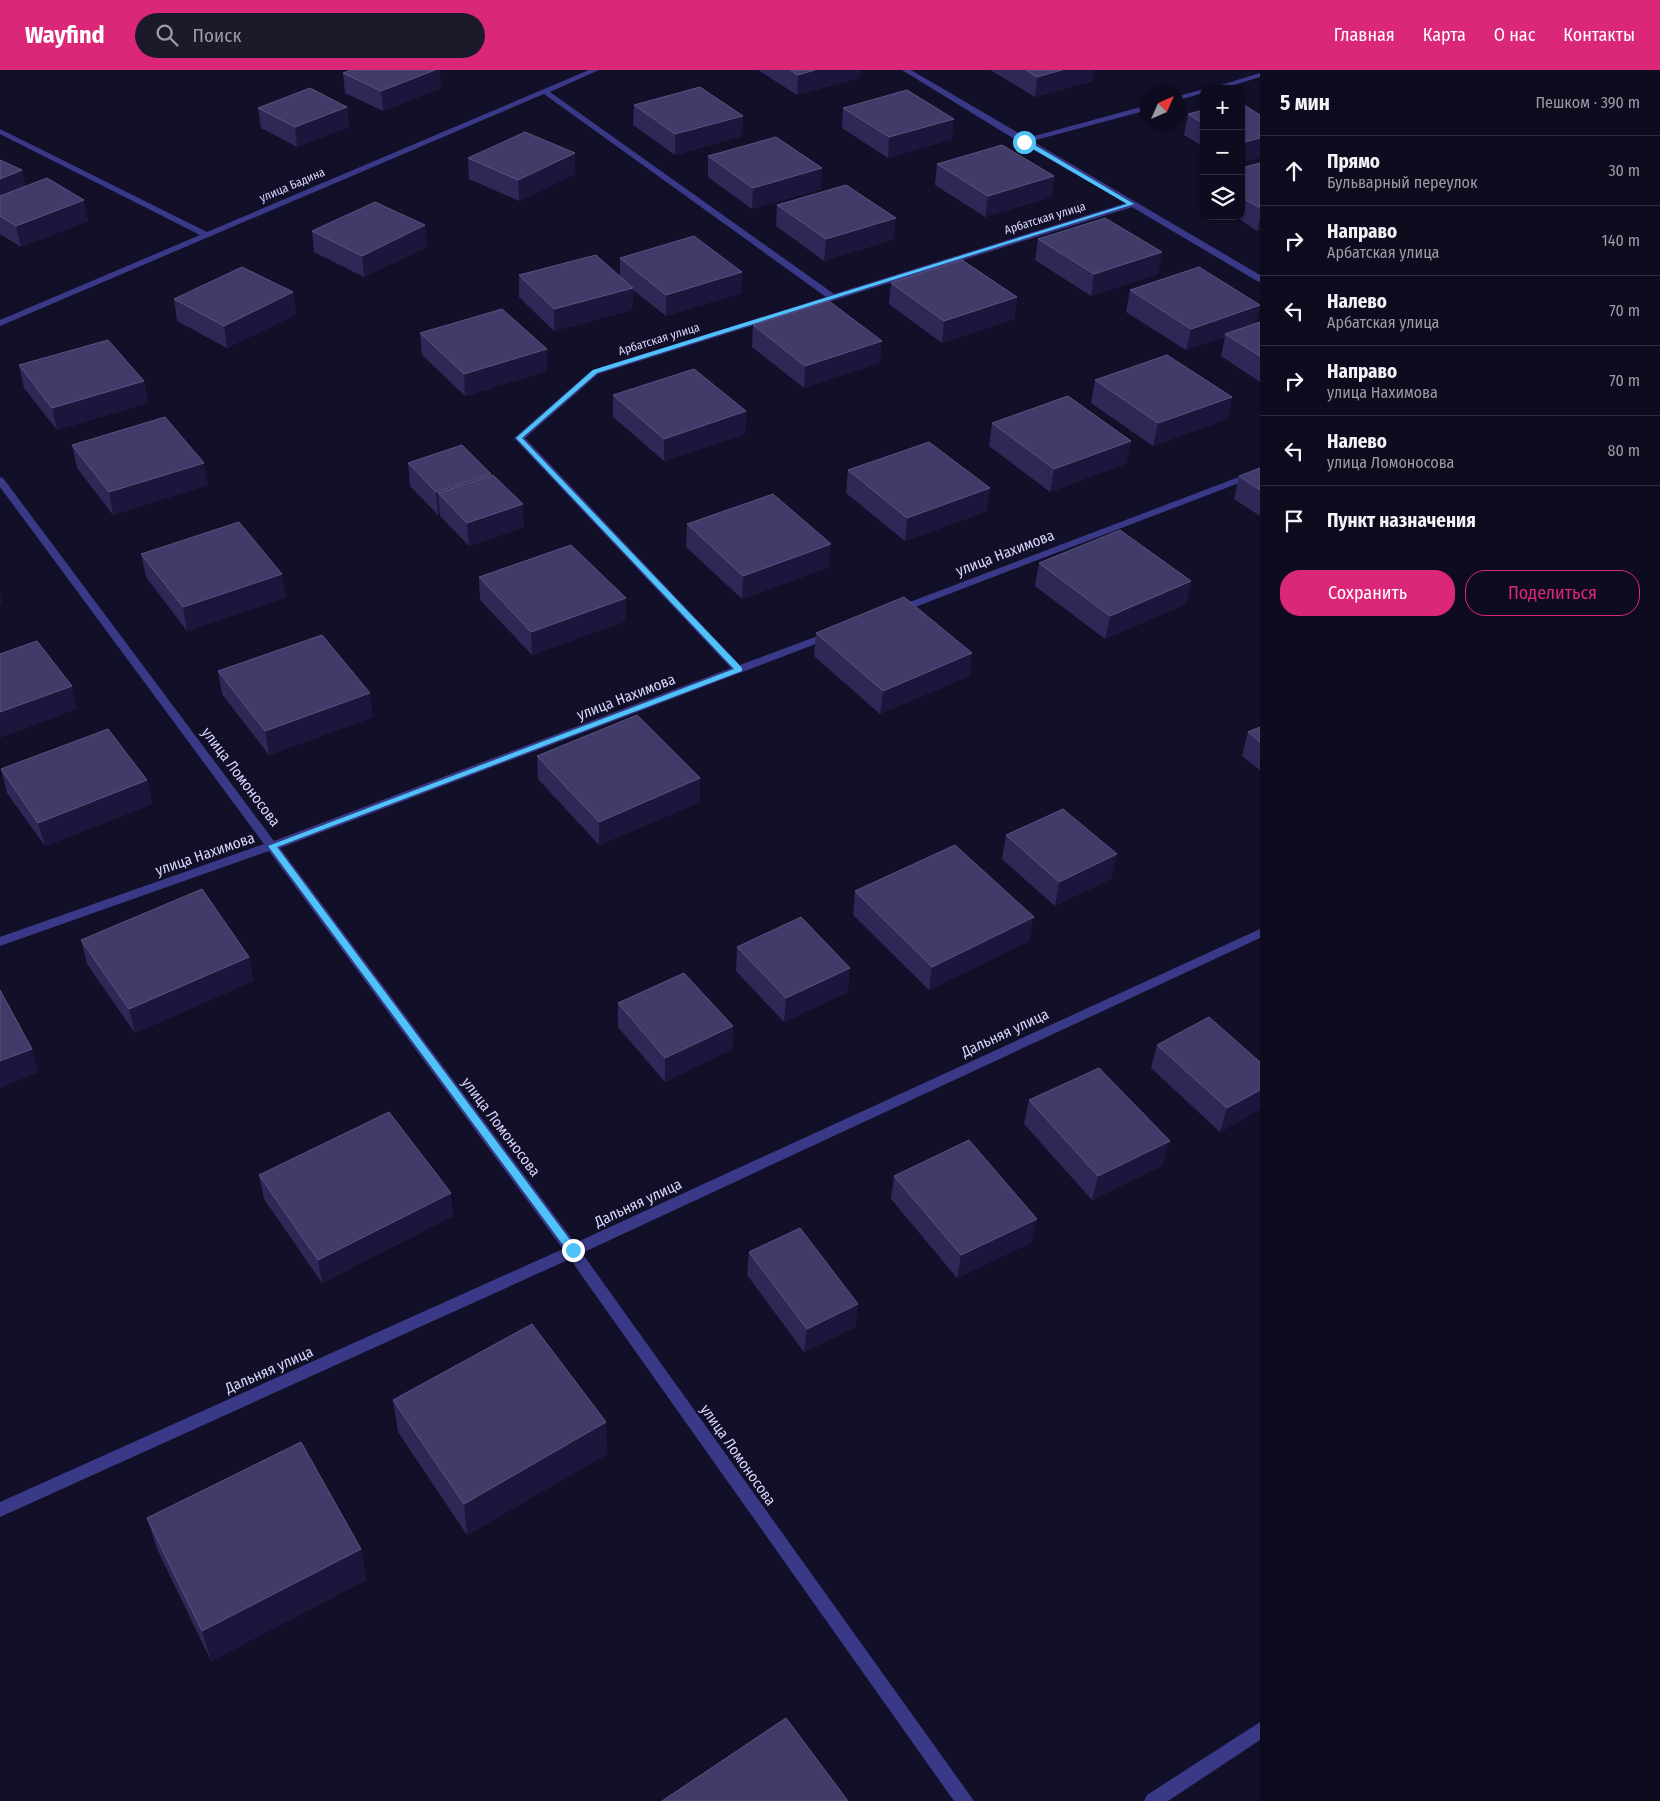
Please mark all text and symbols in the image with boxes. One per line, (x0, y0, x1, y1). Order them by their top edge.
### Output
search box (135, 13, 485, 58)
text: Wayfind (25, 21, 105, 49)
icon: search (153, 21, 181, 49)
text: Поиск (193, 24, 241, 47)
text: Главная (1334, 24, 1395, 46)
text: Карта (1423, 24, 1466, 46)
text: О нас (1494, 24, 1535, 46)
text: Контакты (1563, 24, 1635, 46)
north arrow (1140, 85, 1185, 130)
map controls (1200, 85, 1245, 220)
button: + (1200, 85, 1245, 130)
text: 5 мин (1280, 90, 1330, 116)
text: Пешком · 390 m (1535, 93, 1640, 112)
button: − (1200, 130, 1245, 175)
route start (1013, 131, 1036, 154)
text: Прямо (1327, 150, 1380, 173)
icon: ahead (1280, 157, 1308, 185)
text: 30 m (1608, 161, 1640, 180)
street label: улица Бадина (257, 165, 327, 205)
text: Бульварный переулок (1327, 173, 1478, 192)
button: layers (1200, 175, 1245, 220)
street label: Арбатская улица (1003, 199, 1087, 237)
text: Направо (1327, 220, 1397, 243)
icon: right (1280, 227, 1308, 255)
text: 140 m (1602, 231, 1640, 250)
text: Арбатская улица (1327, 243, 1439, 262)
text: Налево (1327, 290, 1387, 313)
icon: left (1280, 297, 1308, 325)
text: 70 m (1609, 301, 1640, 320)
text: Арбатская улица (1327, 313, 1439, 332)
street label: Арбатская улица (617, 320, 701, 358)
text: Направо (1327, 360, 1397, 383)
icon: right (1280, 367, 1308, 395)
text: 70 m (1609, 371, 1640, 390)
text: улица Нахимова (1327, 383, 1438, 402)
text: Налево (1327, 430, 1387, 453)
icon: left (1280, 437, 1308, 465)
text: 80 m (1608, 441, 1640, 460)
text: улица Ломоносова (1327, 453, 1454, 472)
icon: arrive (1280, 507, 1308, 535)
text: Пункт назначения (1327, 509, 1476, 532)
street label: улица Нахимова (953, 526, 1057, 580)
button: Сохранить (1280, 570, 1455, 616)
button: Поделиться (1465, 570, 1640, 616)
street label: улица Нахимова (574, 670, 678, 724)
street label: улица Ломоносова (198, 724, 284, 830)
street label: улица Нахимова (153, 829, 257, 879)
street label: Дальняя улица (958, 1005, 1052, 1062)
street label: улица Ломоносова (458, 1074, 544, 1180)
street label: Дальняя улица (591, 1175, 685, 1232)
route end (562, 1239, 585, 1262)
street label: Дальняя улица (221, 1343, 316, 1398)
street label: улица Ломоносова (696, 1401, 780, 1509)

